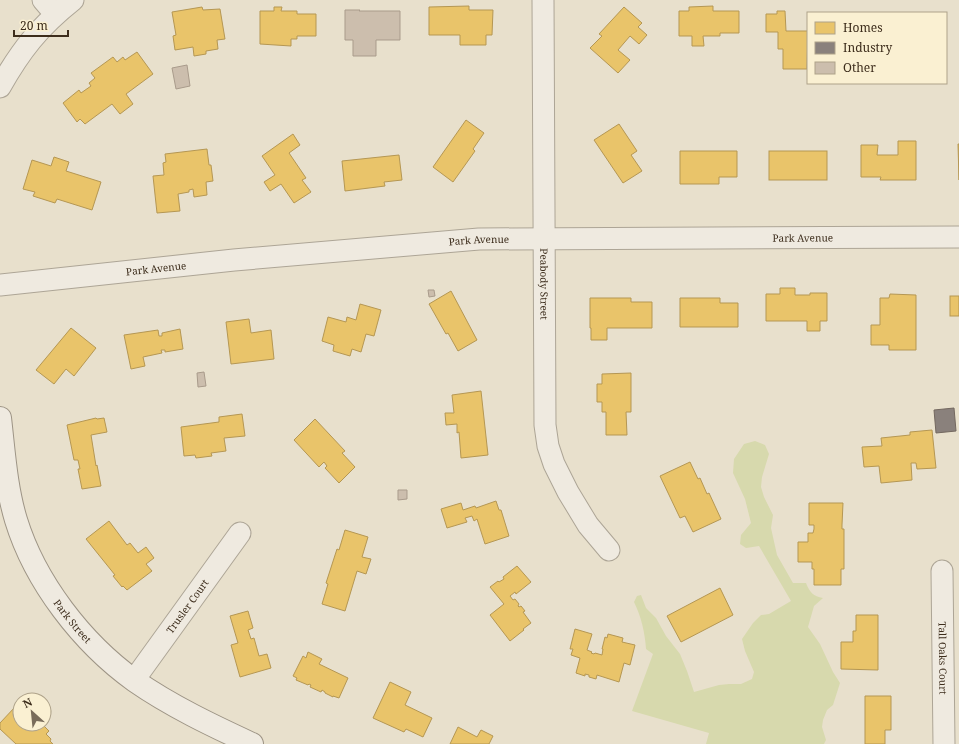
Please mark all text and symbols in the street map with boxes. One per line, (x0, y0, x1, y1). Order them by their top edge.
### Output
scale bar (14, 12, 68, 38)
legend (807, 12, 947, 84)
text: 20 m (20, 17, 48, 34)
text: Homes (843, 19, 883, 36)
text: Industry (843, 39, 892, 56)
text: Other (843, 59, 876, 76)
street label: Park Avenue (772, 231, 833, 245)
street label: Park Avenue (448, 232, 509, 249)
street label: Peabody Street (537, 248, 552, 320)
street label: Park Avenue (125, 258, 187, 279)
street label: Trusler Court (163, 576, 212, 636)
street label: Park Street (50, 596, 95, 646)
street label: Tall Oaks Court (936, 621, 950, 695)
north arrow (12, 692, 52, 732)
text: N (20, 694, 35, 711)

